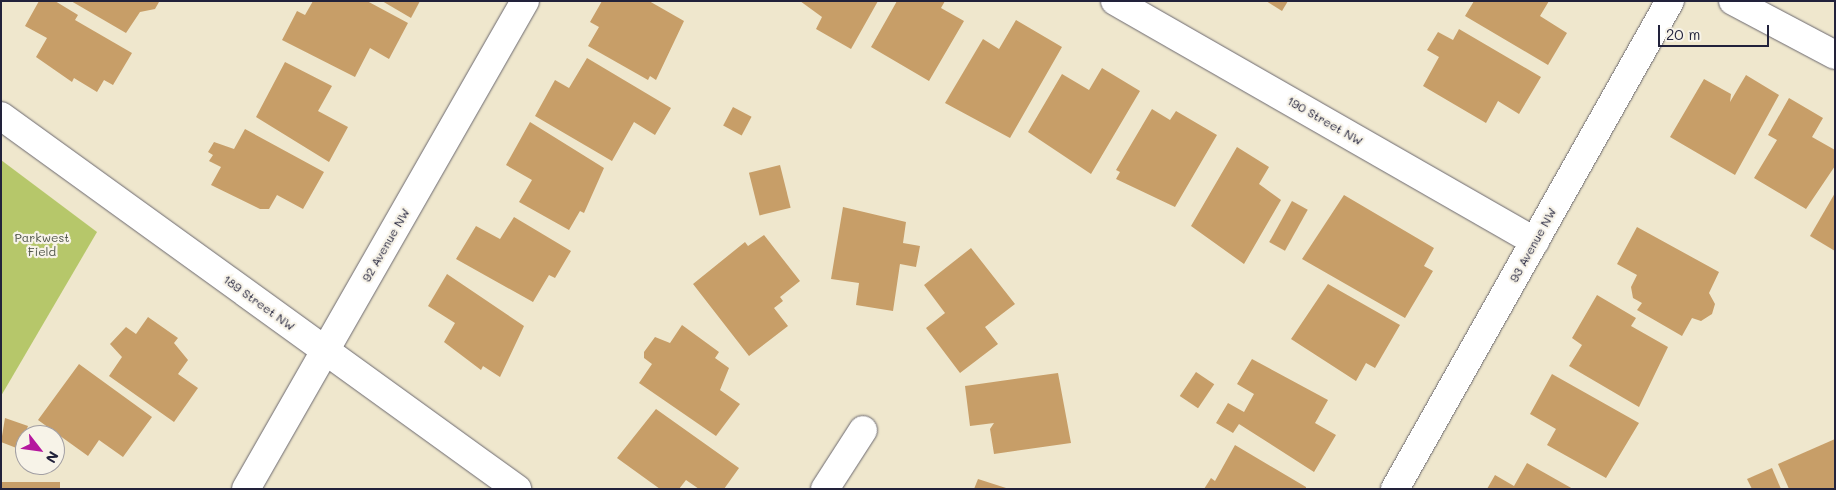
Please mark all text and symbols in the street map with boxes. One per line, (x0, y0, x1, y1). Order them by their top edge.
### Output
scale bar (1661, 15, 1772, 47)
text: 20 m (1666, 24, 1700, 44)
street label: 190 Street NW (1285, 93, 1365, 149)
street label: 93 Avenue NW (1507, 205, 1559, 285)
street label: 92 Avenue NW (359, 206, 413, 284)
park label: Parkwest Field (14, 231, 70, 259)
street label: 189 Street NW (220, 272, 298, 334)
north arrow (15, 425, 65, 475)
text: N (42, 448, 63, 467)

